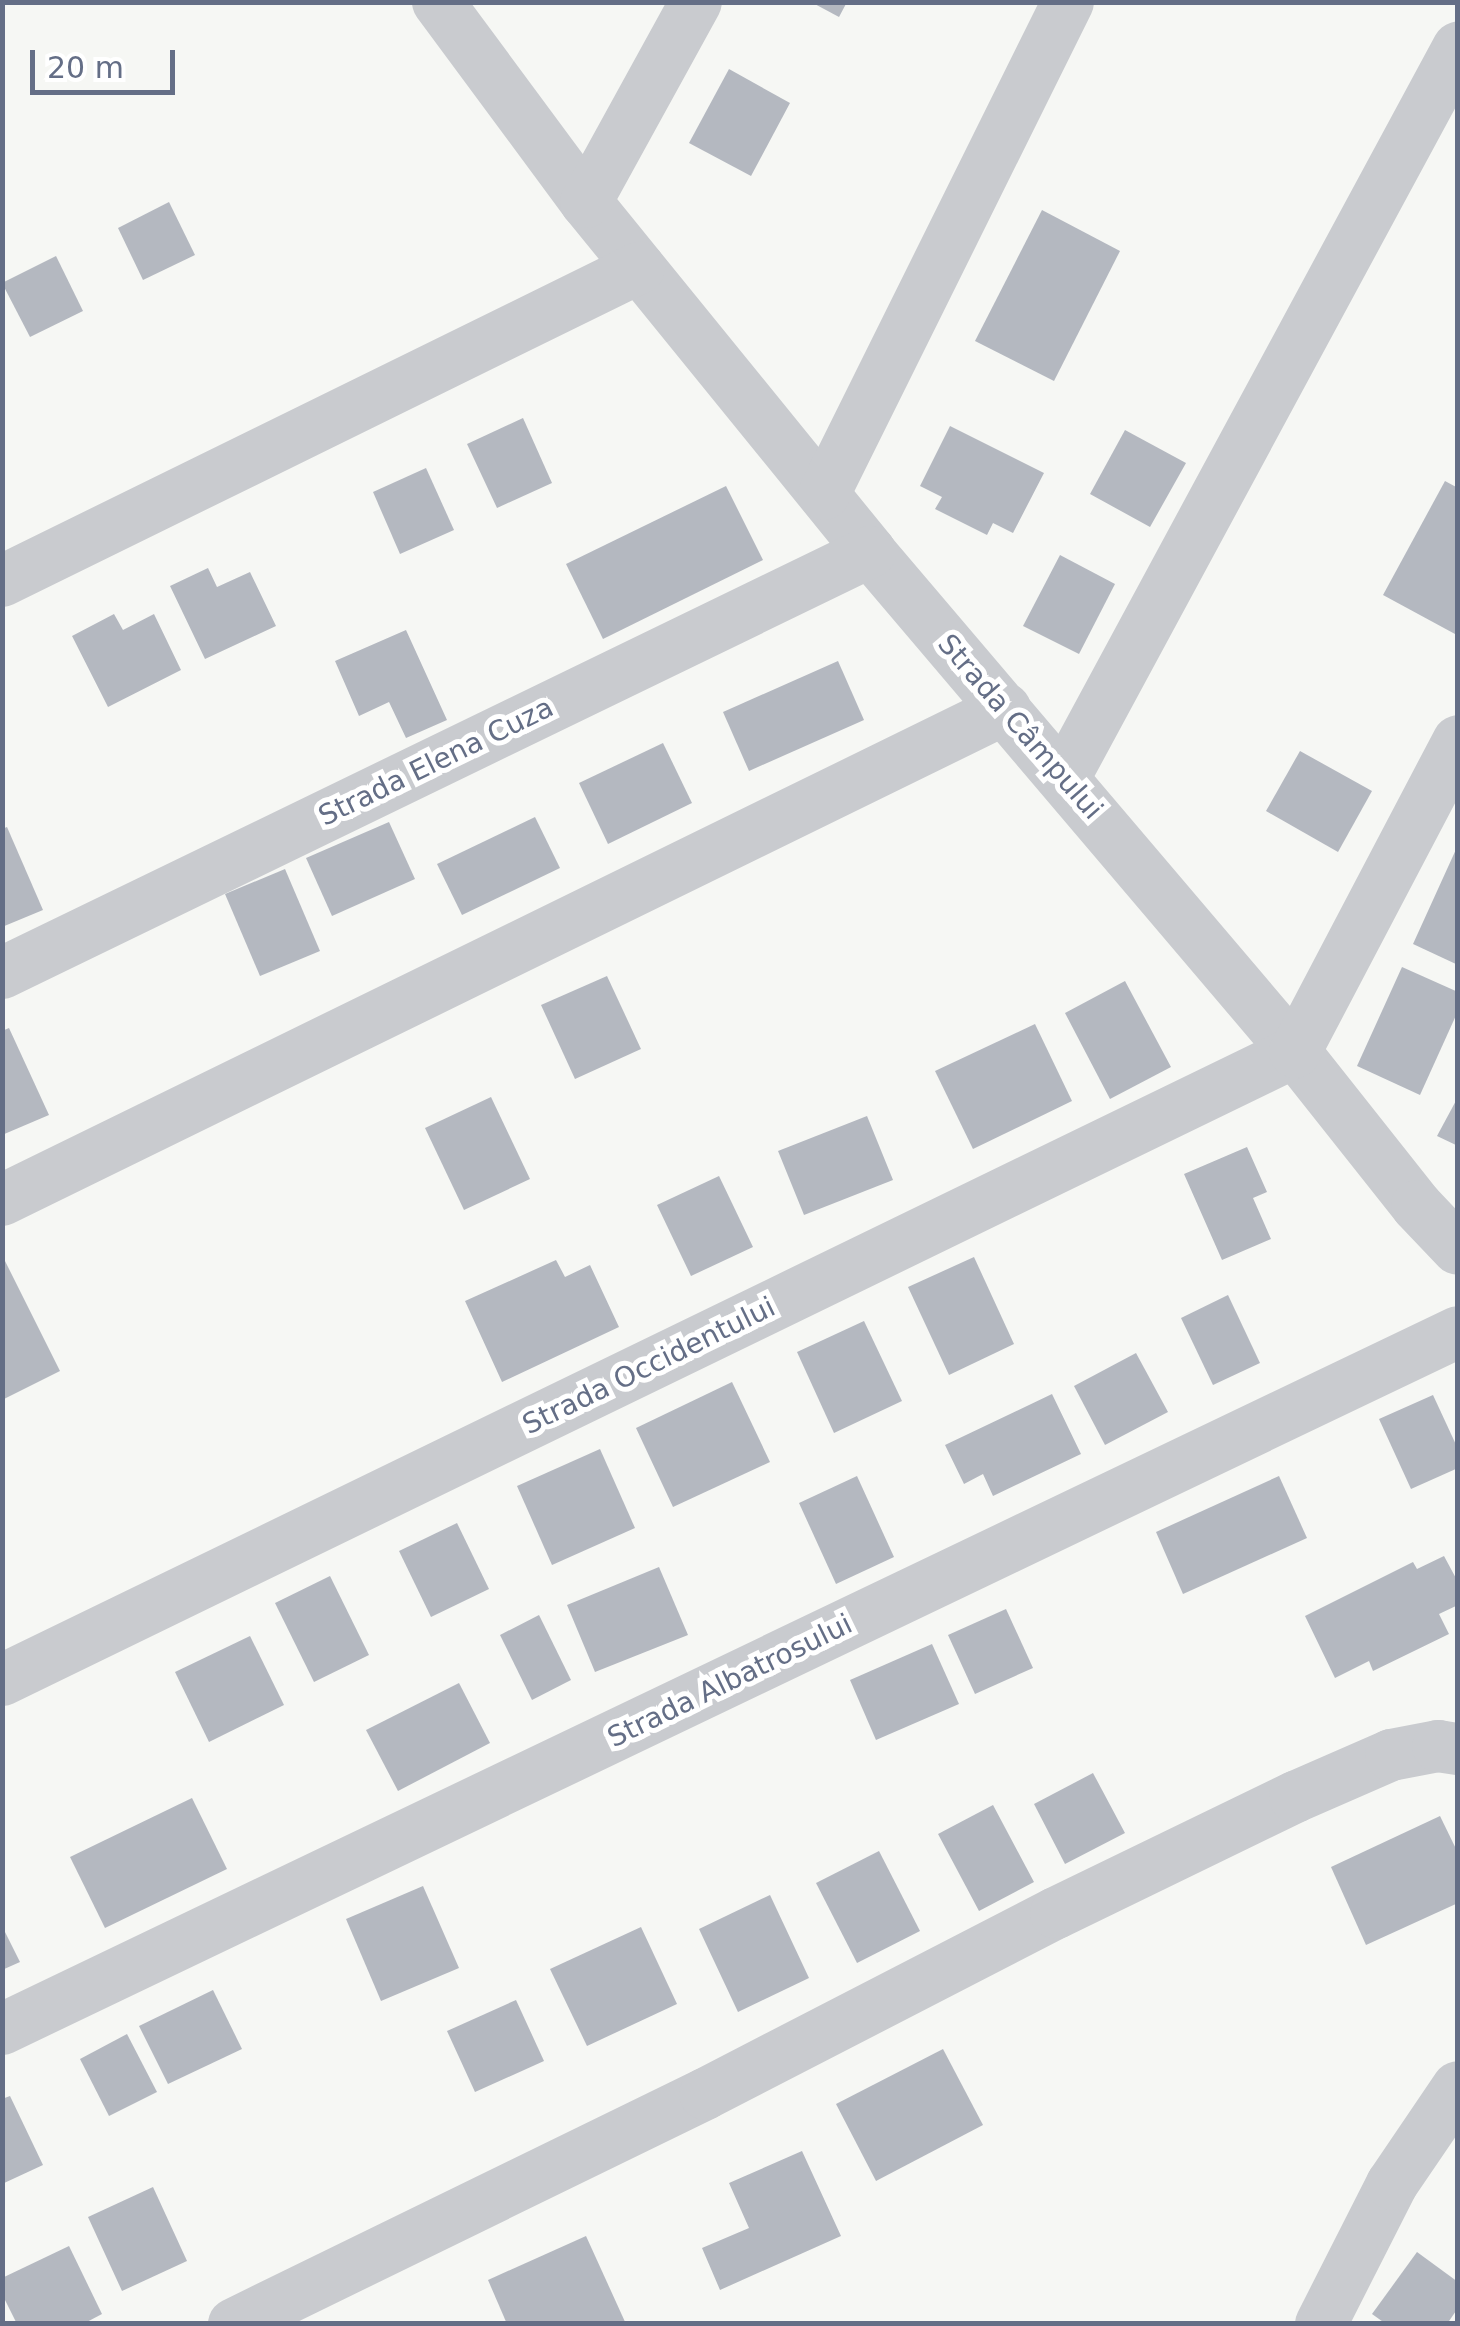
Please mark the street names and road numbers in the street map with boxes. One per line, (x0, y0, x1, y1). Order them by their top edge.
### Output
street label: Strada Câmpului (931, 628, 1109, 826)
street label: Strada Elena Cuza (313, 691, 559, 833)
street label: Strada Occidentului (517, 1290, 781, 1442)
street label: Strada Albatrosului (602, 1607, 858, 1755)

